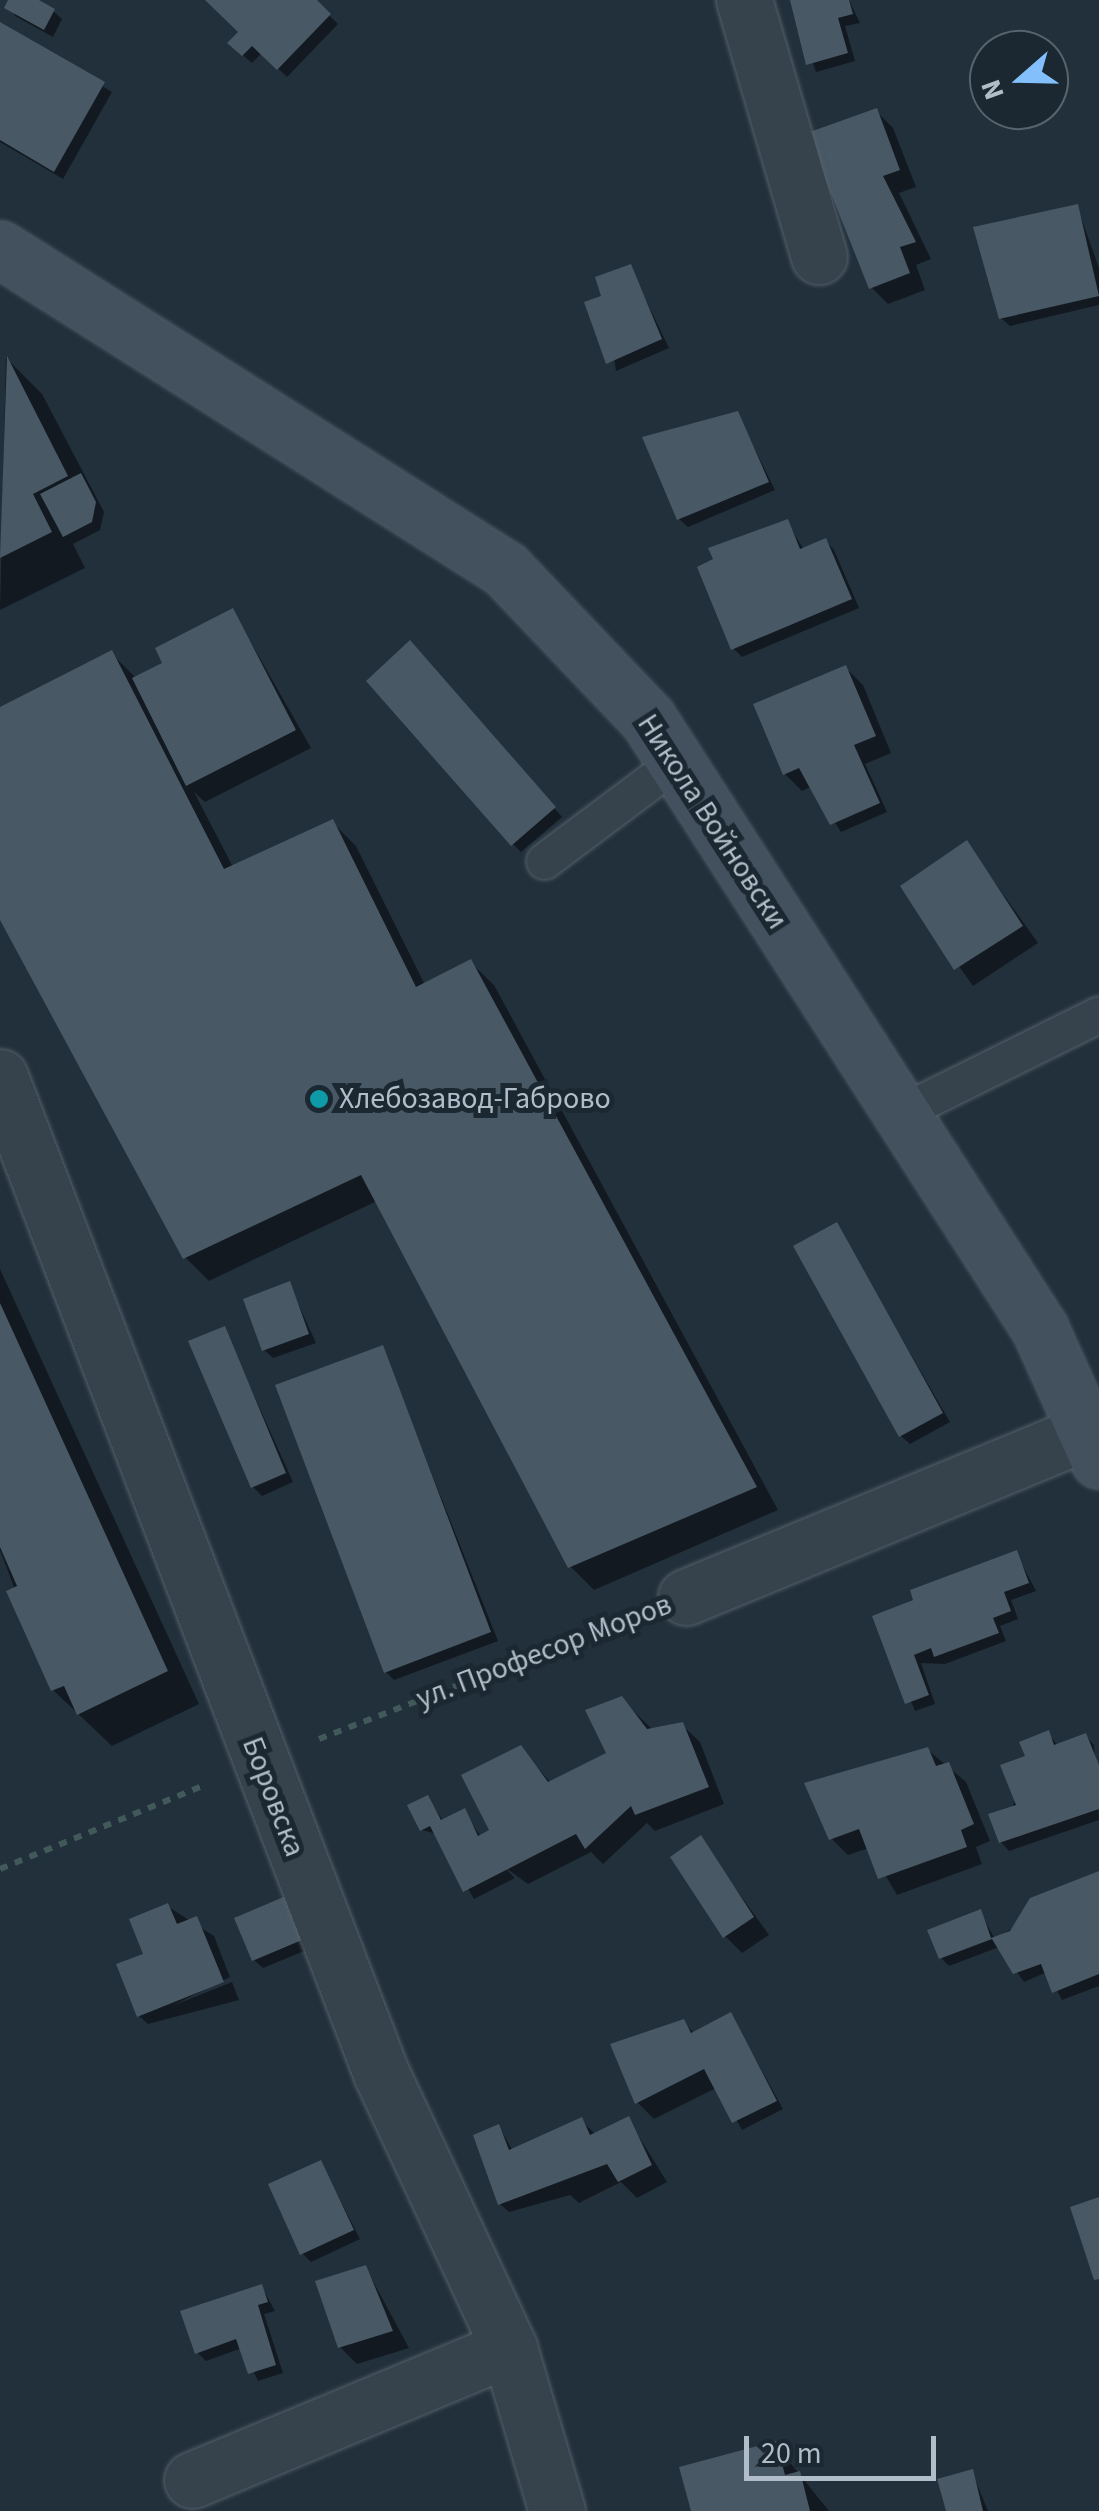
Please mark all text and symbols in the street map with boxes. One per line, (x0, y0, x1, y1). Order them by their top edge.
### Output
north arrow (969, 30, 1069, 130)
text: N (971, 74, 1015, 105)
street label: Никола Войновски (629, 708, 795, 936)
place label: Хлебозавод-Габрово (339, 1081, 611, 1117)
marker: Хлебозавод-Габрово (308, 1088, 330, 1110)
street label: ул. Професор Моров (411, 1587, 677, 1717)
street label: Боровска (234, 1732, 312, 1862)
scale bar (749, 2416, 942, 2478)
text: 20 m (761, 2432, 822, 2475)

